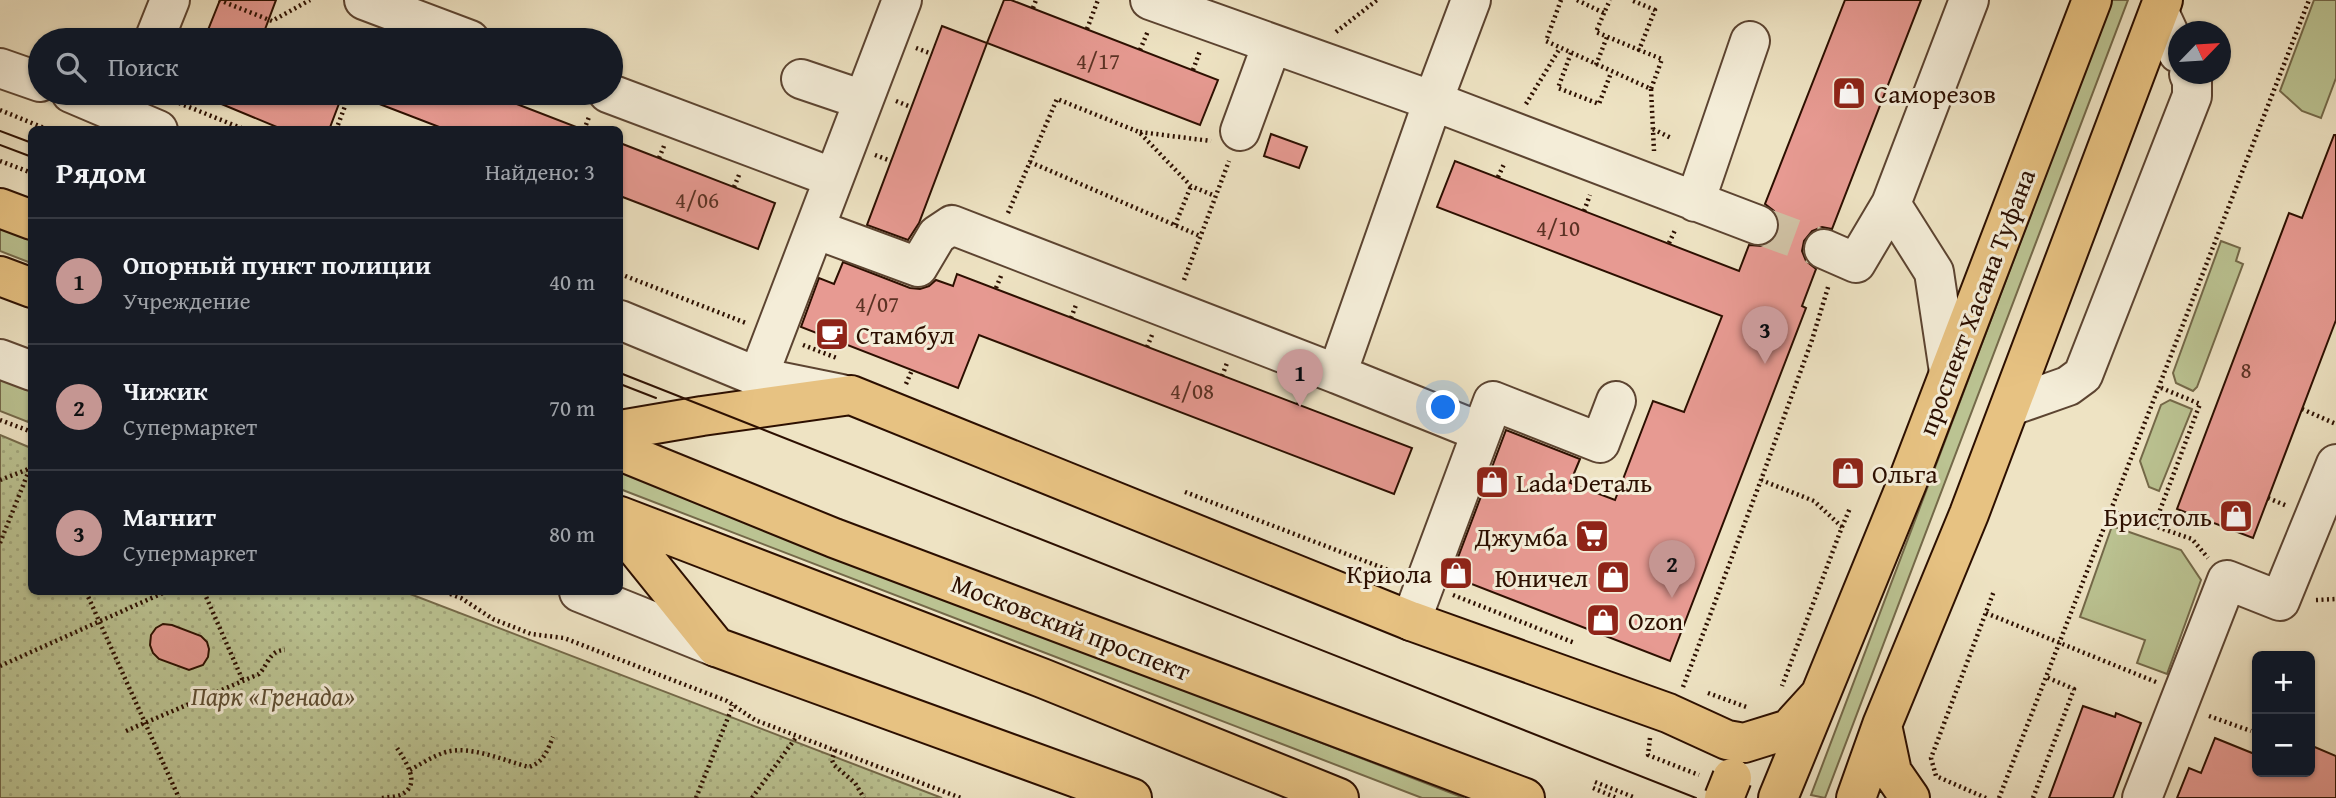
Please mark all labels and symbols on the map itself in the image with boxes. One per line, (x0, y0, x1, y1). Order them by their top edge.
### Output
north arrow (2168, 21, 2231, 84)
house number: 4/17 (1076, 44, 1120, 77)
shop icon: Саморезов (1830, 74, 1868, 112)
place label: Саморезов (1874, 74, 1996, 113)
street label: проспект Хасана Туфана (1907, 162, 2045, 441)
house number: 4/06 (675, 183, 719, 216)
house number: 4/10 (1536, 211, 1580, 244)
house number: 4/07 (855, 287, 899, 320)
pin: 3 (1742, 306, 1788, 364)
cafe icon: Стамбул (813, 315, 851, 353)
place label: Стамбул (856, 315, 955, 354)
pin: 1 (1277, 349, 1323, 407)
house number: 8 (2240, 353, 2252, 386)
house number: 4/08 (1170, 374, 1214, 407)
your location (1426, 390, 1460, 424)
shop icon: Ольга (1829, 454, 1867, 492)
place label: Ольга (1872, 454, 1938, 493)
shop icon: Lada Dеталь (1473, 463, 1511, 501)
place label: Lada Dеталь (1516, 463, 1652, 502)
place label: Бристоль (2104, 497, 2212, 536)
shop icon: Бристоль (2217, 497, 2255, 535)
place label: Джумба (1474, 517, 1569, 556)
supermarket icon: Джумба (1573, 517, 1611, 555)
pin: 2 (1649, 540, 1695, 598)
place label: Криола (1347, 554, 1433, 593)
shop icon: Криола (1437, 554, 1475, 592)
place label: Юничел (1495, 558, 1588, 597)
shop icon: Юничел (1594, 558, 1632, 596)
street label: Московский проспект (946, 563, 1197, 691)
shop icon: Ozon (1584, 601, 1622, 639)
place label: Ozon (1628, 601, 1683, 640)
park label: Парк «Гренада» (191, 676, 355, 715)

